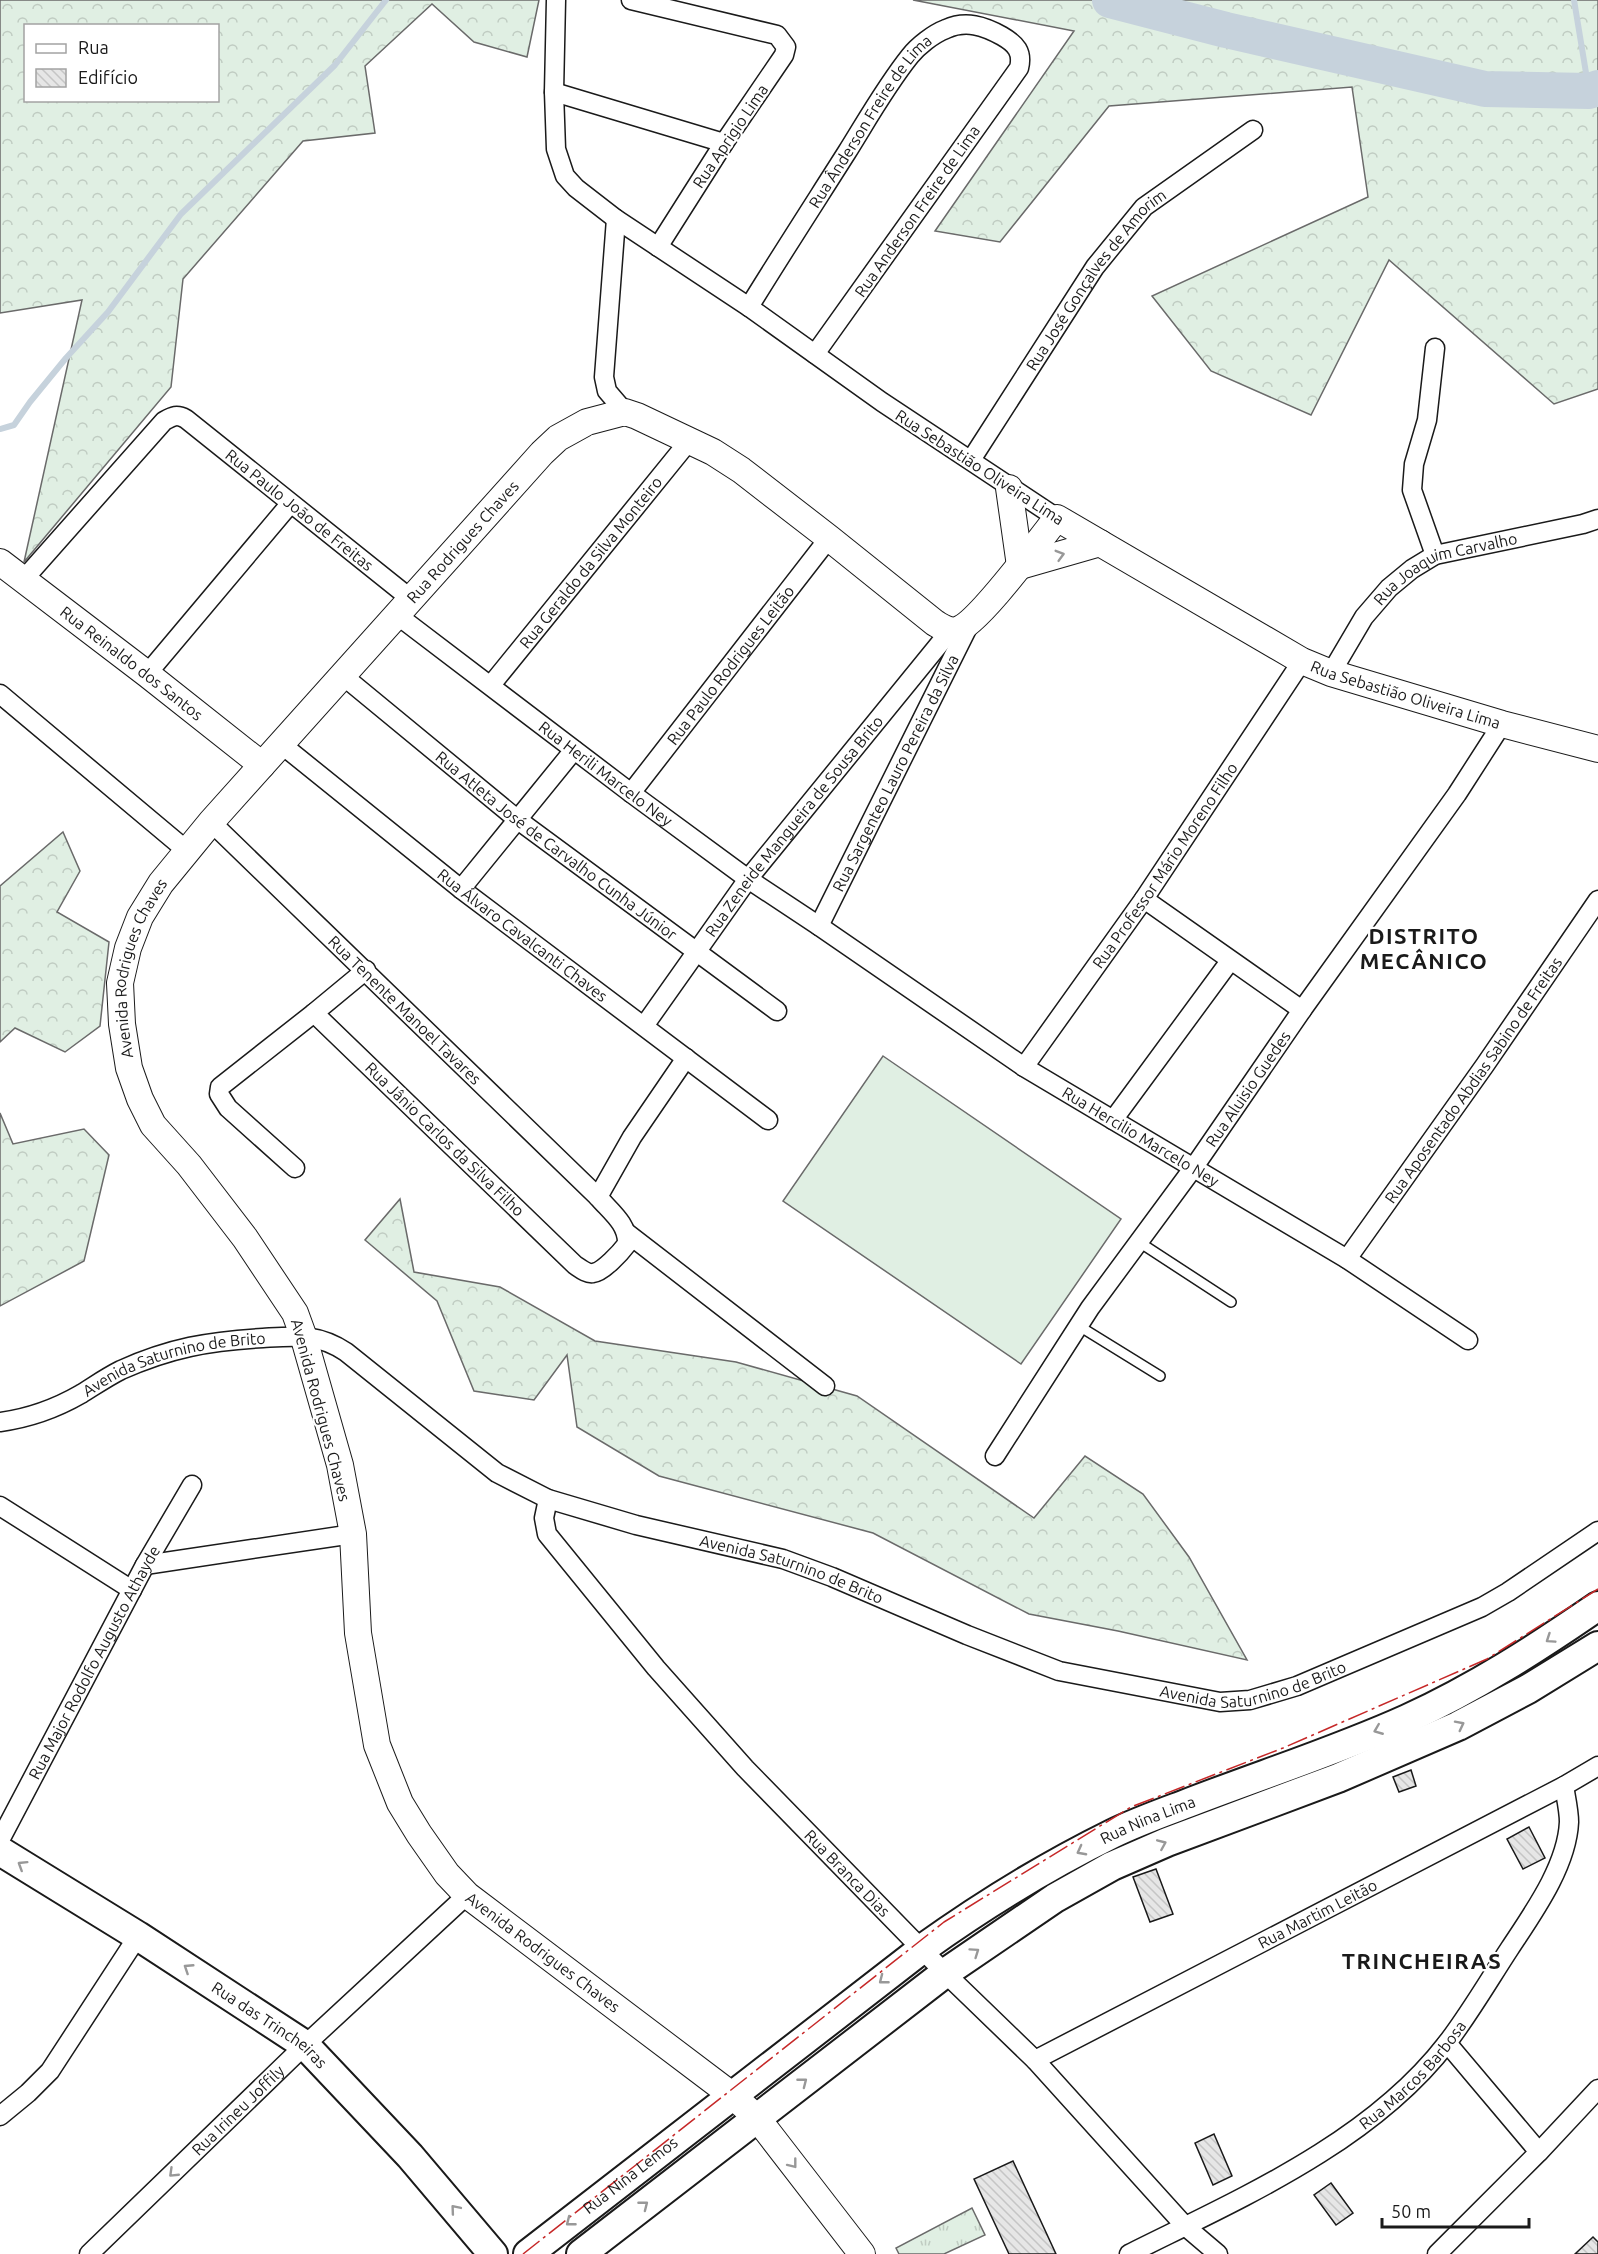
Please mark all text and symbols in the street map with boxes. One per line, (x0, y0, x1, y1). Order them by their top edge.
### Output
legend (24, 24, 219, 102)
street label: Rua Ânderson Freire de Lima (805, 31, 935, 211)
text: Rua (78, 37, 109, 57)
text: Edifício (78, 67, 138, 87)
street label: Rua Aprigio Lima (689, 81, 771, 191)
street label: Rua Anderson Freire de Lima (851, 122, 983, 300)
street label: Rua José Gonçalves de Amorim (1022, 185, 1169, 374)
street label: Rua Sebastião Oliveira Lima (892, 406, 1068, 528)
street label: Rua Paulo João de Freitas (222, 445, 377, 574)
street label: Rua Geraldo da Silva Monteiro (516, 473, 666, 652)
street label: Rua Rodrigues Chaves (403, 477, 522, 607)
street label: Rua Joaquim Carvalho (1370, 529, 1519, 608)
one-way arrow (1055, 549, 1065, 562)
street label: Rua Paulo Rodrigues Leitão (663, 582, 798, 748)
street label: Rua Reinaldo dos Santos (57, 602, 207, 724)
street label: Rua Sargenteo Lauro Pereira da Silva (829, 652, 962, 894)
street label: Rua Sebastião Oliveira Lima (1308, 657, 1503, 732)
street label: Rua Zeneide Mangueira de Sousa Brito (701, 712, 886, 940)
street label: Rua Herili Marcelo Ney (535, 717, 676, 830)
street label: Rua Atleta José de Carvalho Cunha Júnior (432, 747, 681, 943)
street label: Rua Professor Mário Moreno Filho (1089, 759, 1241, 972)
street label: Rua Álvaro Cavalcanti Chaves (434, 865, 611, 1005)
street label: Avenida Rodrigues Chaves (110, 874, 170, 1060)
district label: DISTRITO MECÂNICO (1360, 923, 1488, 973)
street label: Rua Tenente Manoel Tavares (325, 932, 485, 1088)
street label: Rua Aposentado Abdias Sabino de Freitas (1381, 953, 1565, 1206)
street label: Rua Aluisio Guedes (1202, 1027, 1294, 1150)
street label: Rua Jânio Carlos da Silva Filho (362, 1058, 528, 1220)
street label: Rua Hercilio Marcelo Ney (1059, 1083, 1223, 1190)
street label: Avenida Rodrigues Chaves (288, 1317, 354, 1503)
street label: Avenida Saturnino de Brito (79, 1329, 266, 1400)
street label: Avenida Saturnino de Brito (698, 1531, 886, 1607)
street label: Rua Major Rodolfo Augusto Athayde (25, 1542, 163, 1782)
one-way arrow (1545, 1632, 1556, 1643)
street label: Avenida Saturnino de Brito (1158, 1657, 1349, 1711)
one-way arrow (1453, 1721, 1464, 1732)
one-way arrow (1373, 1723, 1384, 1735)
street label: Rua Nina Lima (1097, 1792, 1198, 1848)
street label: Rua Branca Dias (801, 1826, 894, 1920)
one-way arrow (1156, 1840, 1167, 1852)
one-way arrow (1077, 1844, 1087, 1855)
one-way arrow (18, 1860, 28, 1872)
street label: Rua Martim Leitão (1255, 1875, 1380, 1952)
street label: Avenida Rodrigues Chaves (462, 1888, 624, 2016)
one-way arrow (969, 1948, 980, 1959)
district label: TRINCHEIRAS (1342, 1948, 1502, 1973)
one-way arrow (184, 1963, 194, 1975)
one-way arrow (879, 1973, 890, 1984)
street label: Rua das Trincheiras (209, 1978, 331, 2072)
street label: Rua Marcos Barbosa (1355, 2017, 1469, 2133)
street label: Rua Irineu Joffily (188, 2061, 288, 2159)
one-way arrow (797, 2079, 808, 2090)
street label: Rua Nina Lemos (579, 2133, 681, 2217)
one-way arrow (785, 2158, 796, 2169)
one-way arrow (169, 2166, 180, 2177)
scale bar (1382, 2191, 1529, 2229)
text: 50 m (1391, 2201, 1431, 2221)
one-way arrow (637, 2202, 648, 2213)
one-way arrow (451, 2205, 462, 2216)
one-way arrow (566, 2214, 577, 2225)

